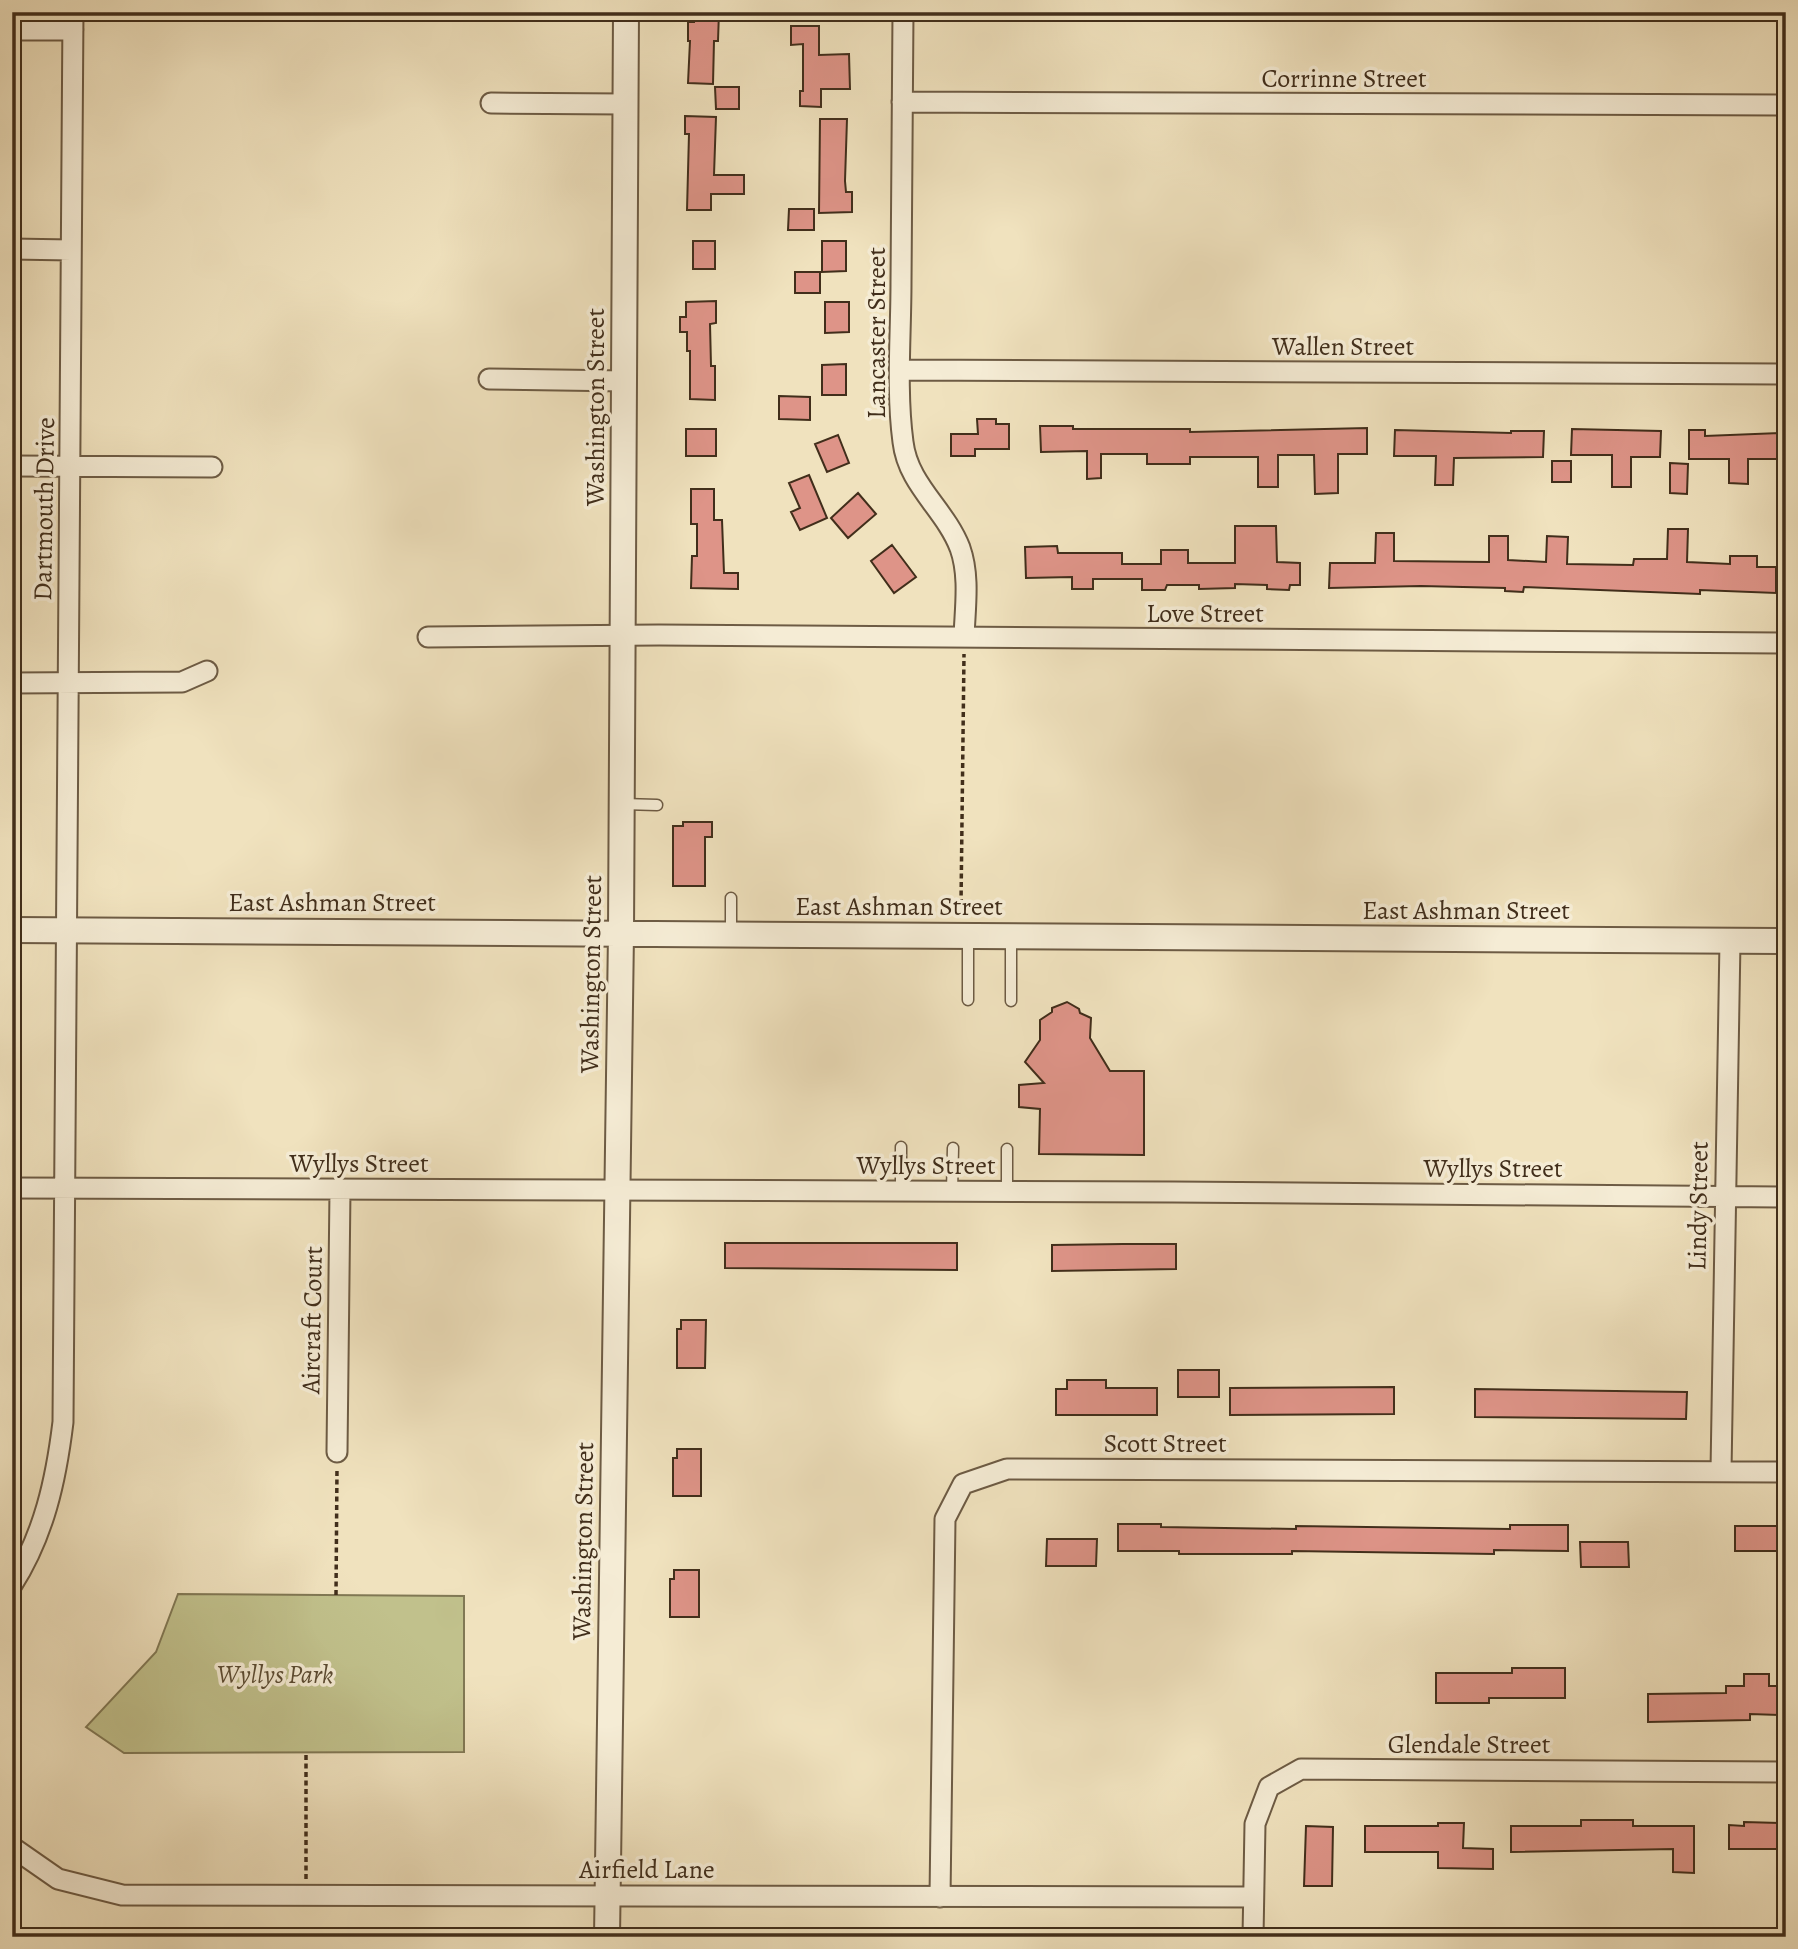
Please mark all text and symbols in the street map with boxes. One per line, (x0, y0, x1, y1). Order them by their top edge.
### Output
street label: Corrinne Street (1261, 61, 1427, 96)
street label: Lancaster Street (859, 247, 894, 419)
street label: Washington Street (578, 308, 613, 507)
street label: Wallen Street (1271, 329, 1414, 364)
street label: Dartmouth Drive (25, 417, 63, 601)
street label: Love Street (1146, 596, 1264, 631)
street label: Washington Street (572, 874, 610, 1074)
street label: East Ashman Street (228, 885, 436, 920)
street label: East Ashman Street (795, 889, 1003, 924)
street label: East Ashman Street (1362, 893, 1570, 928)
street label: Lindy Street (1679, 1141, 1717, 1271)
street label: Wyllys Street (289, 1146, 429, 1181)
street label: Wyllys Street (856, 1148, 996, 1183)
street label: Wyllys Street (1423, 1151, 1563, 1186)
street label: Aircraft Court (293, 1245, 331, 1395)
street label: Scott Street (1103, 1426, 1227, 1461)
street label: Washington Street (564, 1441, 602, 1641)
park label: Wyllys Park (217, 1657, 333, 1692)
street label: Glendale Street (1388, 1727, 1551, 1762)
street label: Airfield Lane (578, 1852, 715, 1887)

